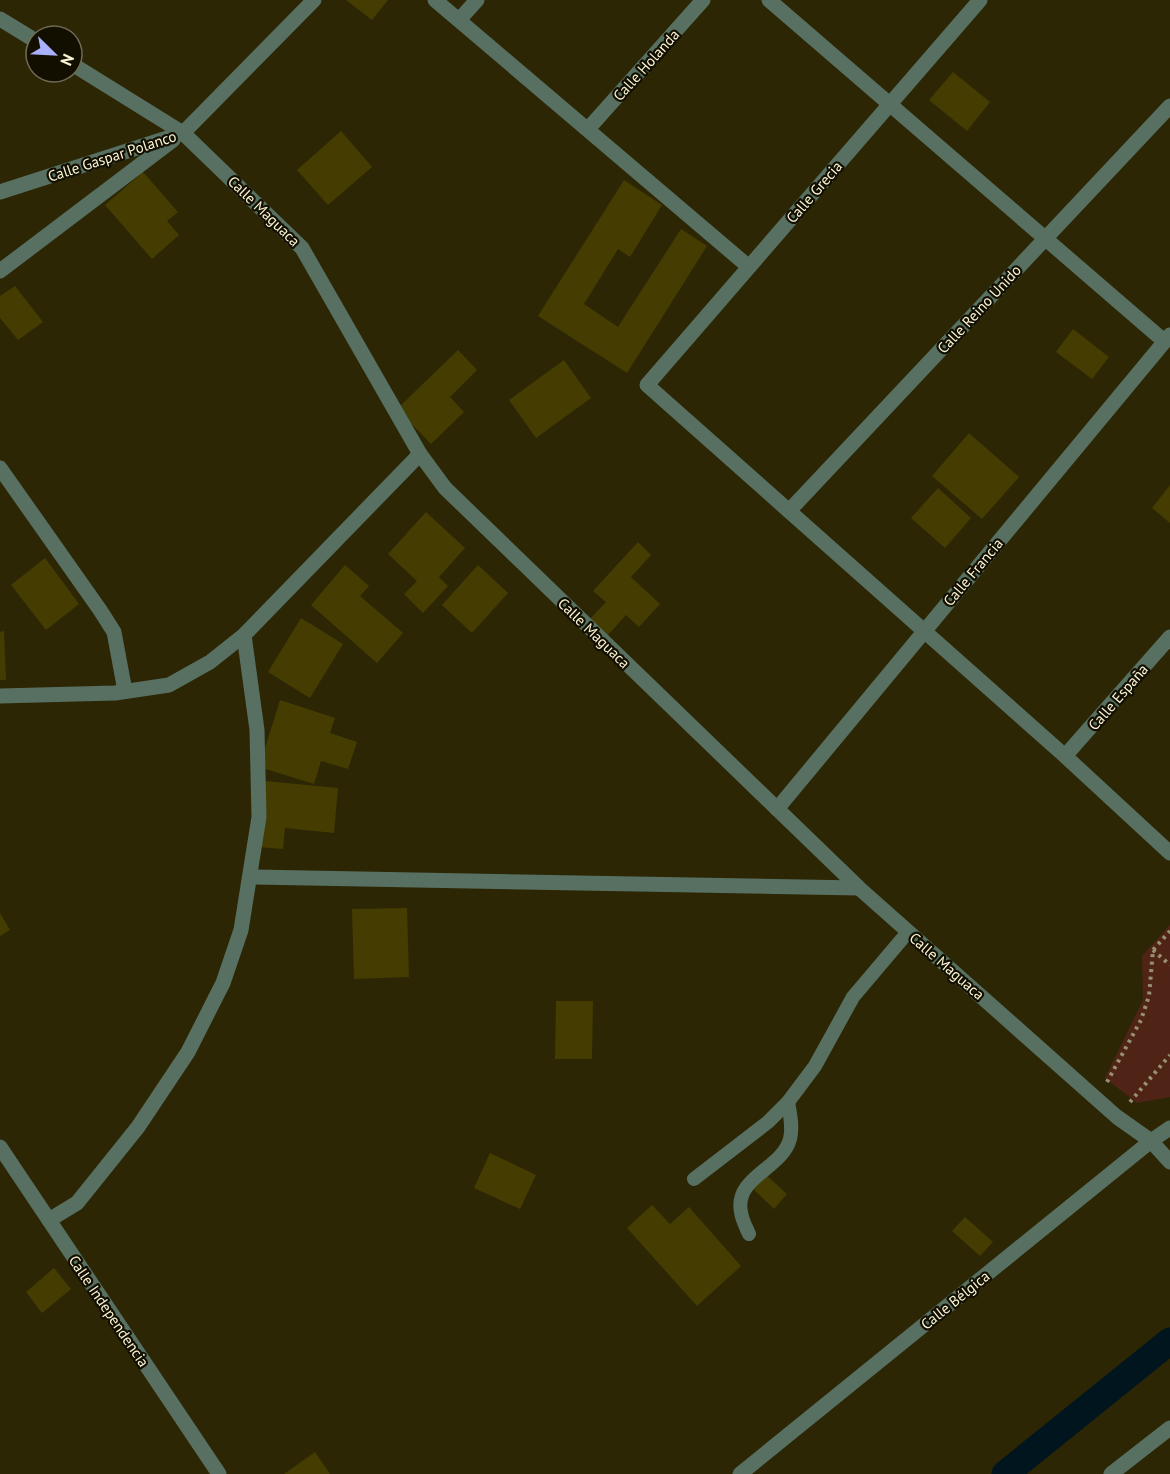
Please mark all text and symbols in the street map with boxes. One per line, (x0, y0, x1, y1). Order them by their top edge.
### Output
north arrow (24, 24, 84, 84)
street label: Calle Holanda (609, 25, 683, 105)
text: N (56, 51, 79, 69)
street label: Calle Gaspar Polanco (45, 126, 179, 186)
street label: Calle Grecia (782, 157, 846, 227)
street label: Calle Maguaca (224, 172, 304, 250)
street label: Calle Reino Unido (933, 261, 1025, 357)
street label: Calle Francia (939, 534, 1007, 610)
street label: Calle Maguaca (554, 594, 634, 672)
street label: Calle España (1084, 660, 1152, 734)
street label: Calle Maguaca (906, 928, 988, 1004)
street label: Calle Independencia (65, 1252, 153, 1370)
street label: Calle Bélgica (917, 1266, 993, 1334)

